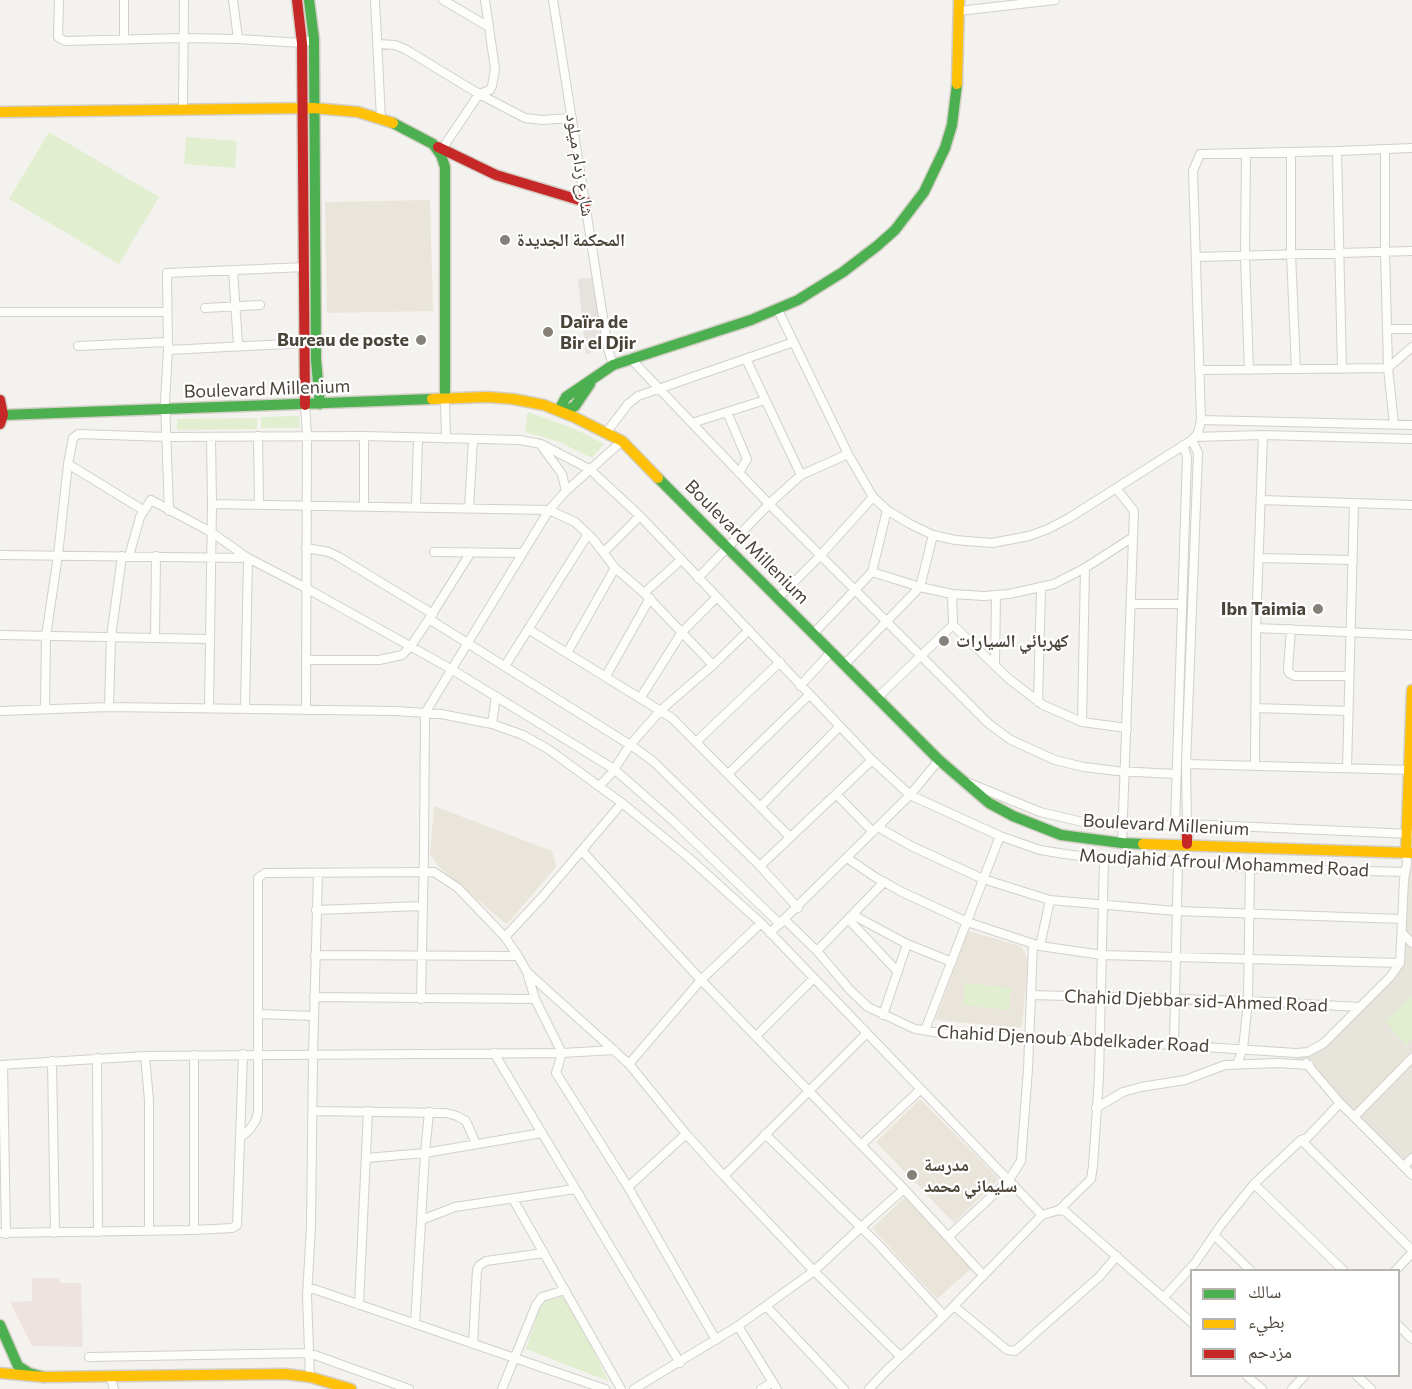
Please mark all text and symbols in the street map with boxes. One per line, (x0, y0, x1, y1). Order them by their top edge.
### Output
street label: شارع زدام ميلود (561, 112, 599, 218)
place label: المحكمة الجديدة (517, 229, 625, 251)
marker: المحكمة الجديدة (498, 233, 512, 247)
place label: Daïra de Bir el Djir (560, 311, 636, 354)
marker: Daïra de Bir el Djir (541, 325, 555, 339)
place label: Bureau de poste (277, 329, 409, 351)
marker: Bureau de poste (414, 333, 428, 347)
street label: Boulevard Millenium (183, 375, 351, 403)
street label: Boulevard Millenium (680, 475, 814, 609)
place label: Ibn Taimia (1221, 598, 1306, 620)
marker: Ibn Taimia (1311, 602, 1325, 616)
place label: كهربائي السيارات (956, 630, 1069, 652)
marker: كهربائي السيارات (937, 634, 951, 648)
street label: Boulevard Millenium (1082, 810, 1250, 840)
street label: Moudjahid Afroul Mohammed Road (1078, 845, 1370, 881)
street label: Chahid Djebbar sid-Ahmed Road (1064, 986, 1328, 1016)
street label: Chahid Djenoub Abdelkader Road (936, 1021, 1210, 1057)
place label: مدرسة سليماني محمد (924, 1154, 1017, 1196)
marker: مدرسة سليماني محمد (905, 1168, 919, 1182)
legend (1190, 1269, 1400, 1377)
text: سالك (1248, 1280, 1281, 1302)
text: بطيء (1248, 1310, 1285, 1332)
text: مزدحم (1248, 1340, 1292, 1362)

